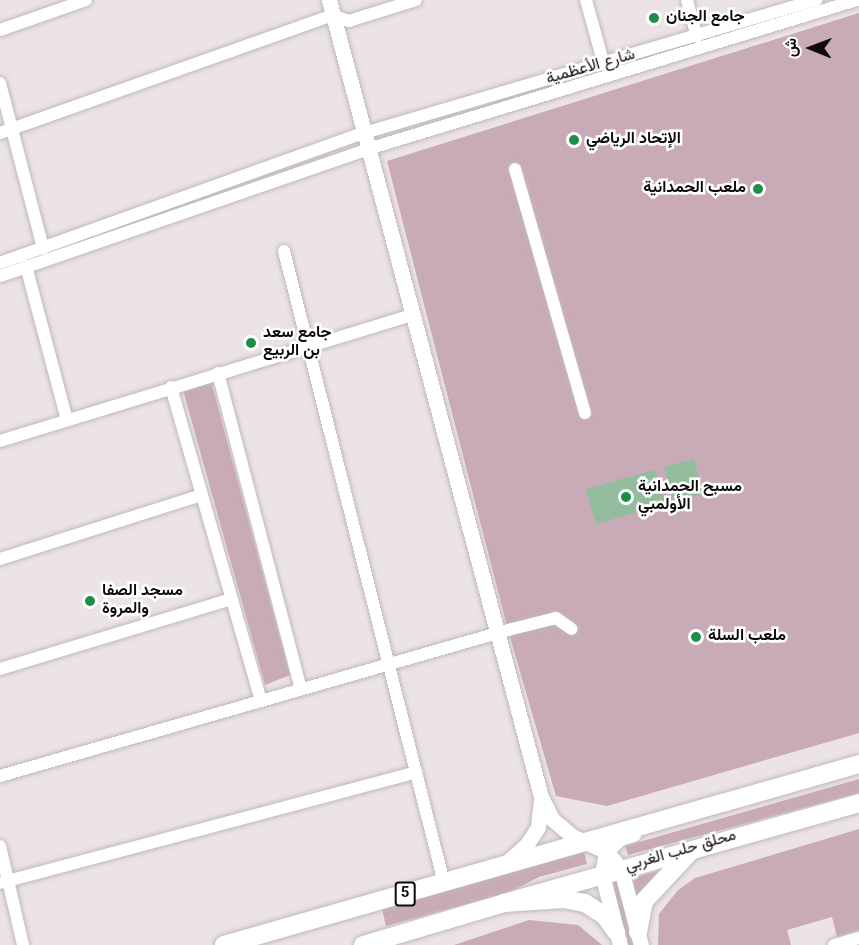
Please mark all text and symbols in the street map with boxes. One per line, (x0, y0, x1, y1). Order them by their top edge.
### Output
place label: جامع الجنان (666, 8, 745, 28)
marker: جامع الجنان (647, 11, 661, 25)
north arrow (781, 18, 841, 78)
text: ش (780, 38, 805, 58)
street label: شارع الأعظمية (544, 46, 638, 90)
place label: الإتحاد الرياضي (586, 130, 681, 150)
marker: الإتحاد الرياضي (567, 133, 581, 147)
place label: ملعب الحمدانية (643, 179, 746, 199)
marker: ملعب الحمدانية (751, 182, 765, 196)
place label: جامع سعد بن الربيع (263, 324, 331, 362)
marker: جامع سعد بن الربيع (244, 336, 258, 350)
place label: مسبح الحمدانية الأولمبي (638, 478, 742, 516)
marker: مسبح الحمدانية الأولمبي (619, 490, 633, 504)
place label: مسجد الصفا والمروة (102, 582, 183, 620)
marker: مسجد الصفا والمروة (83, 594, 97, 608)
place label: ملعب السلة (708, 627, 786, 647)
marker: ملعب السلة (689, 630, 703, 644)
street label: محلق حلب الغربي (623, 827, 739, 877)
road number: 5 (394, 882, 416, 906)

